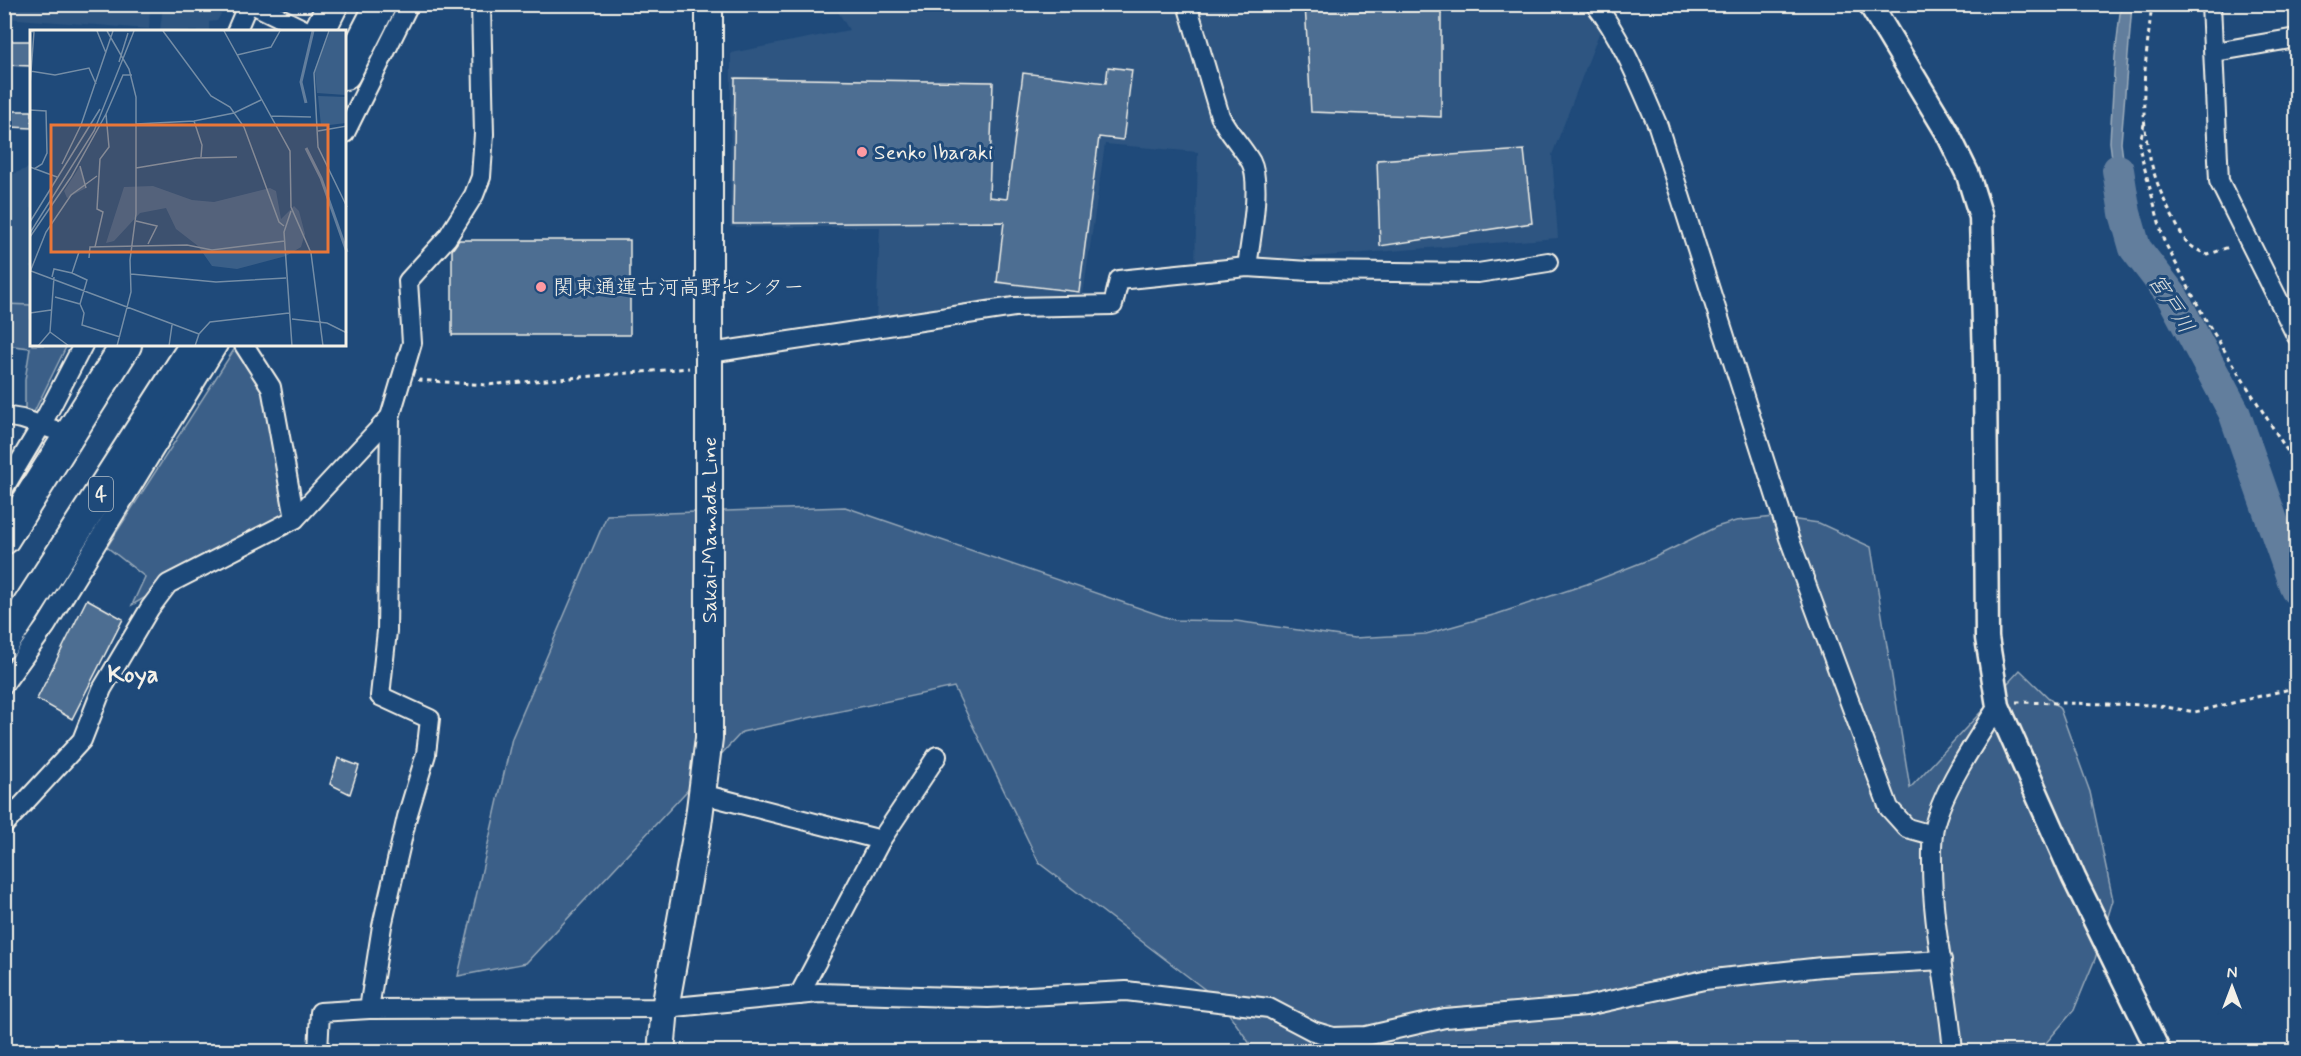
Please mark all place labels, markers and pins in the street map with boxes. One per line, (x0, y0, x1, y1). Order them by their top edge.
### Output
place label: Senko Ibaraki (874, 139, 993, 167)
marker: Senko Ibaraki (855, 145, 869, 159)
place label: 関東通運古河高野センター (553, 274, 804, 302)
marker: 関東通運古河高野センター (534, 280, 548, 294)

